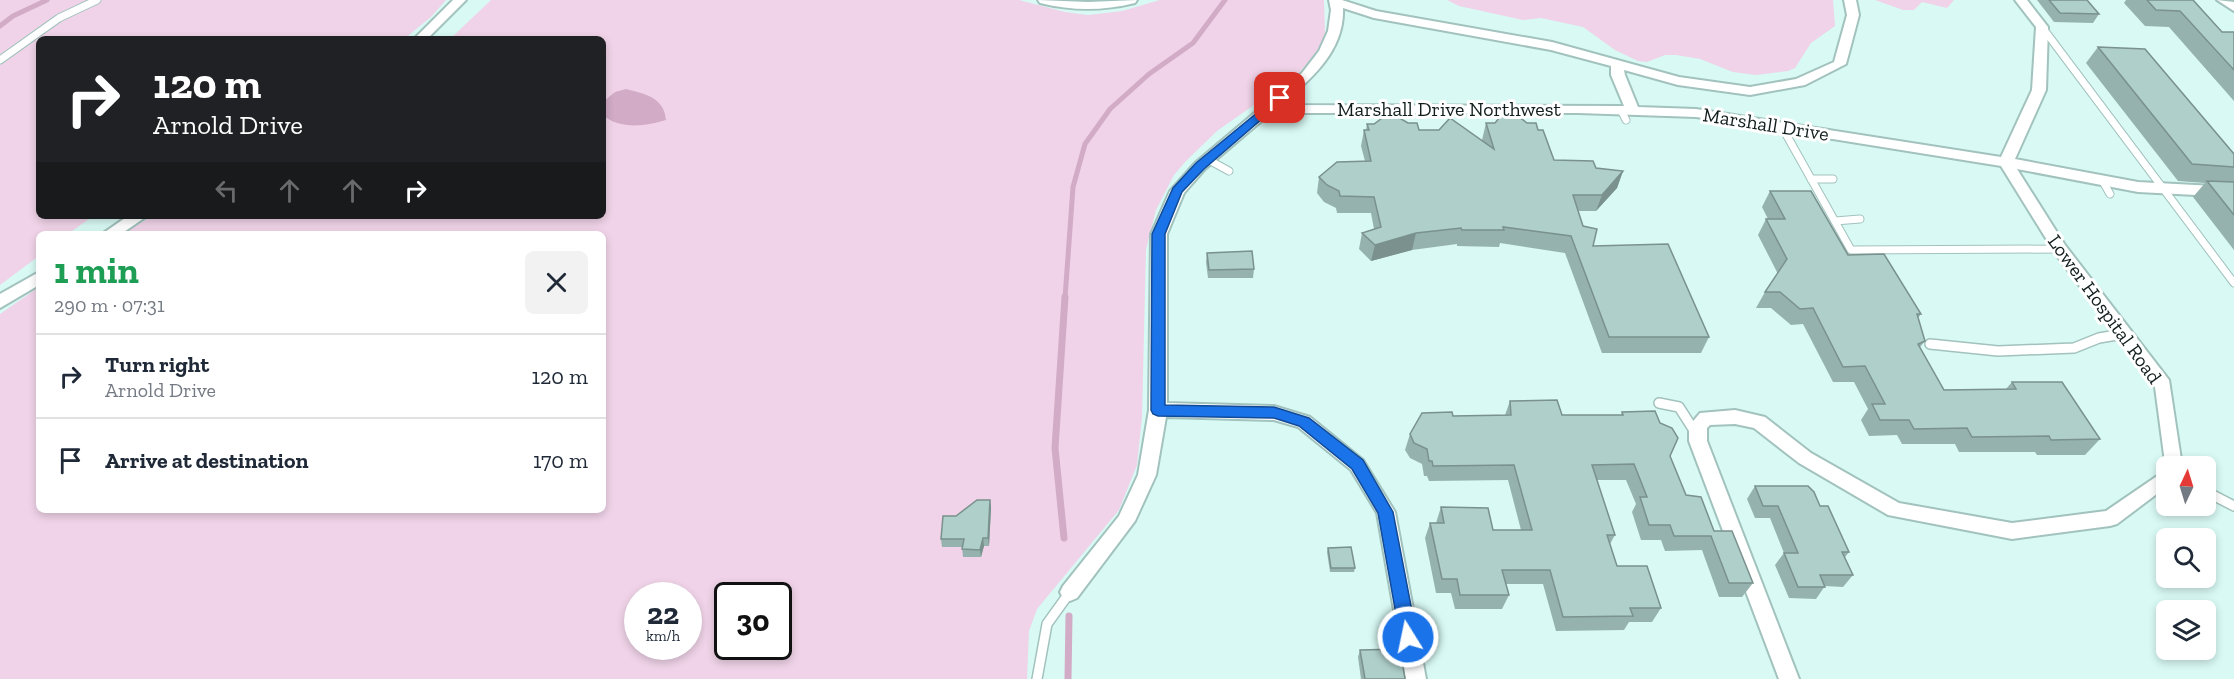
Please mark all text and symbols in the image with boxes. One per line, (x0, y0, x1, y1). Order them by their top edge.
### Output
text: 120 m (153, 58, 261, 109)
icon: right (54, 60, 132, 138)
pin (1254, 72, 1305, 123)
icon: arrive (1263, 81, 1296, 114)
street label: Marshall Drive Northwest (1337, 97, 1561, 121)
street label: Marshall Drive (1701, 102, 1831, 146)
text: Arnold Drive (153, 109, 303, 141)
icon: left (210, 174, 243, 207)
icon: ahead (273, 174, 306, 207)
icon: ahead (336, 174, 369, 207)
icon: right (399, 174, 432, 207)
street label: Lower Hospital Road (2043, 230, 2167, 388)
text: 1 min (54, 249, 139, 292)
button: close (525, 251, 588, 314)
text: 290 m · 07:31 (54, 293, 165, 317)
text: Turn right (105, 351, 209, 378)
icon: right (54, 360, 87, 393)
text: 120 m (532, 363, 588, 390)
text: Arnold Drive (105, 378, 216, 402)
icon: arrive (54, 444, 87, 477)
text: Arrive at destination (105, 447, 308, 474)
text: 170 m (533, 447, 588, 474)
north arrow (2156, 456, 2216, 516)
map controls (2156, 456, 2216, 660)
button: search (2156, 528, 2216, 588)
speed limit sign: 30 (714, 582, 792, 660)
text: 22 (647, 596, 679, 632)
button: layers (2156, 600, 2216, 660)
position arrow (1376, 605, 1440, 669)
text: km/h (646, 627, 680, 645)

